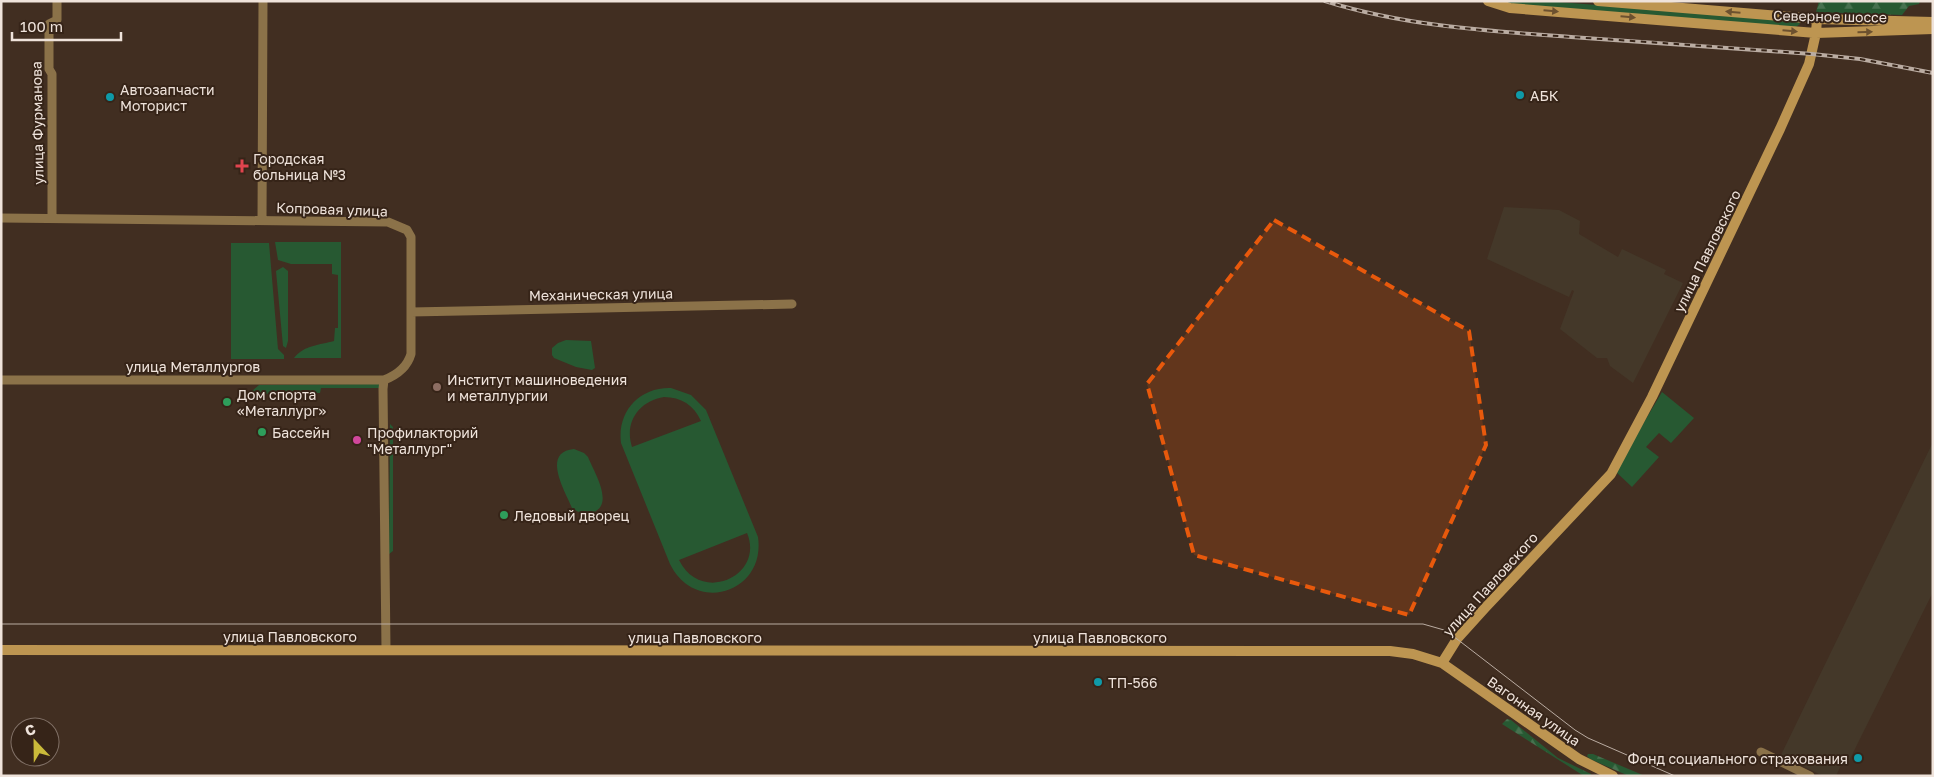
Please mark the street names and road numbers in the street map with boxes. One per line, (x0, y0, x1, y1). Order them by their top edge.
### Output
street label: Северное шоссе (1773, 7, 1887, 25)
street label: улица Фурманова (27, 61, 47, 185)
street label: улица Павловского (1670, 187, 1744, 315)
street label: Копровая улица (276, 199, 388, 219)
street label: Механическая улица (529, 284, 673, 304)
street label: улица Металлургов (126, 358, 260, 375)
street label: улица Павловского (1439, 529, 1541, 639)
street label: улица Павловского (223, 628, 357, 645)
street label: улица Павловского (628, 629, 762, 646)
street label: улица Павловского (1033, 629, 1167, 646)
street label: Вагонная улица (1484, 673, 1584, 749)

